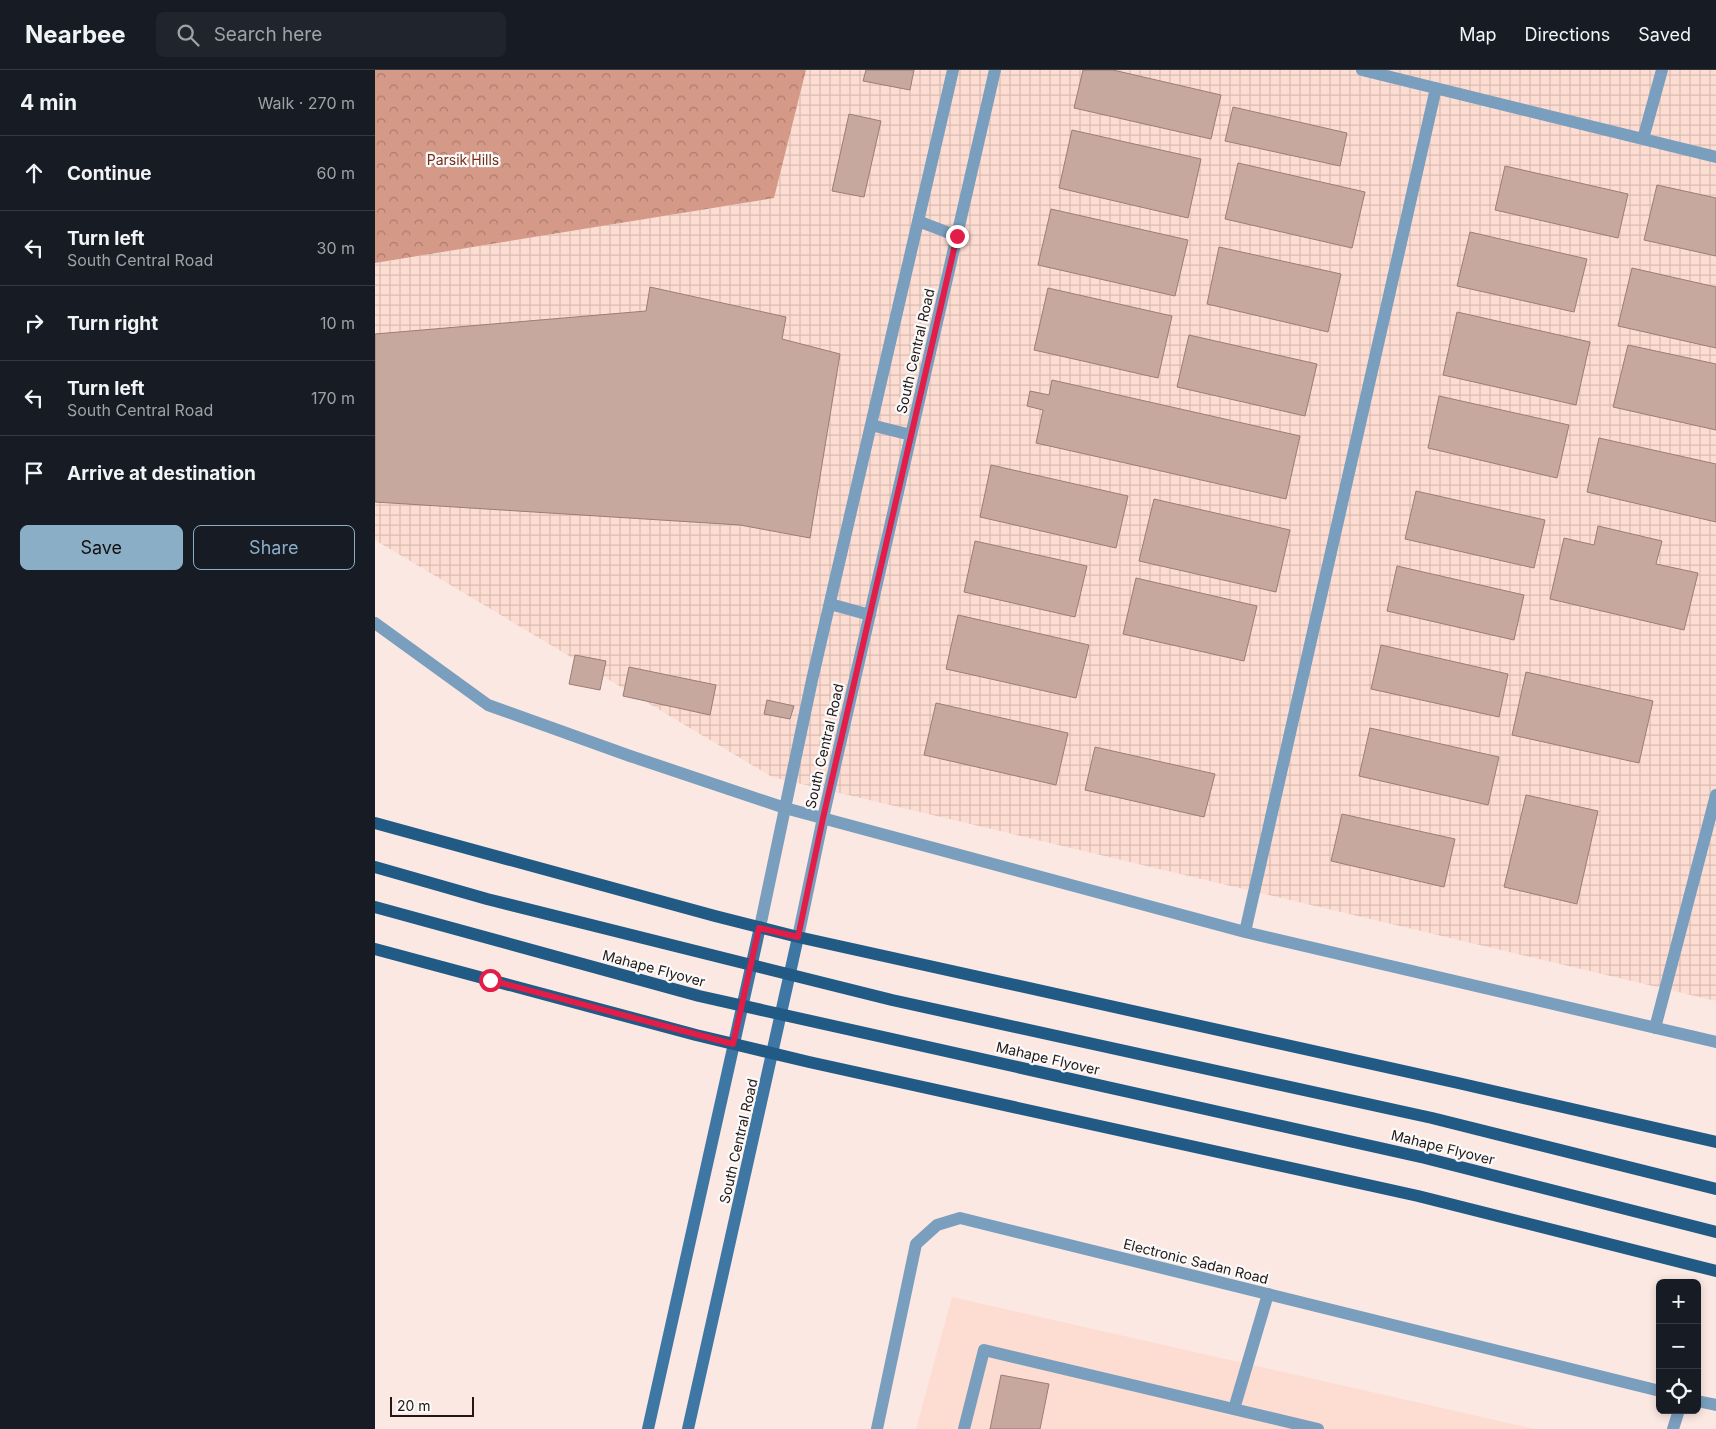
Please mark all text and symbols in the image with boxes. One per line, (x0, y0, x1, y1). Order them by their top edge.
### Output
search box (156, 12, 506, 57)
text: Nearbee (25, 20, 126, 49)
icon: search (174, 21, 202, 49)
text: Search here (214, 23, 322, 46)
text: Map (1459, 24, 1497, 45)
text: Directions (1525, 24, 1610, 45)
text: Saved (1638, 24, 1691, 45)
text: 4 min (20, 90, 77, 115)
text: Walk · 270 m (258, 93, 355, 113)
park label: Parsik Hills (427, 151, 499, 168)
icon: ahead (20, 159, 48, 187)
text: Continue (67, 162, 152, 185)
text: 60 m (316, 163, 355, 183)
route end (946, 225, 969, 248)
text: Turn left (67, 227, 145, 250)
icon: left (20, 234, 48, 262)
text: 30 m (317, 238, 355, 258)
text: South Central Road (67, 250, 213, 270)
street label: South Central Road (892, 287, 938, 415)
icon: right (20, 309, 48, 337)
text: Turn right (67, 312, 158, 335)
text: 10 m (320, 313, 355, 333)
text: Turn left (67, 377, 145, 400)
icon: left (20, 384, 48, 412)
text: 170 m (311, 388, 355, 408)
text: South Central Road (67, 400, 213, 420)
icon: arrive (20, 459, 48, 487)
text: Arrive at destination (67, 462, 256, 485)
button: Save (20, 525, 183, 570)
button: Share (193, 525, 355, 570)
street label: South Central Road (801, 682, 847, 810)
street label: Mahape Flyover (601, 946, 707, 990)
route start (479, 969, 502, 992)
street label: Mahape Flyover (995, 1038, 1101, 1078)
street label: South Central Road (715, 1077, 761, 1205)
street label: Mahape Flyover (1390, 1126, 1496, 1168)
street label: Electronic Sadan Road (1122, 1235, 1270, 1287)
map controls (1656, 1279, 1701, 1414)
button: + (1656, 1279, 1701, 1324)
button: − (1656, 1324, 1701, 1369)
button: locate (1656, 1369, 1701, 1414)
scale bar (390, 1394, 474, 1417)
text: 20 m (397, 1397, 431, 1414)

